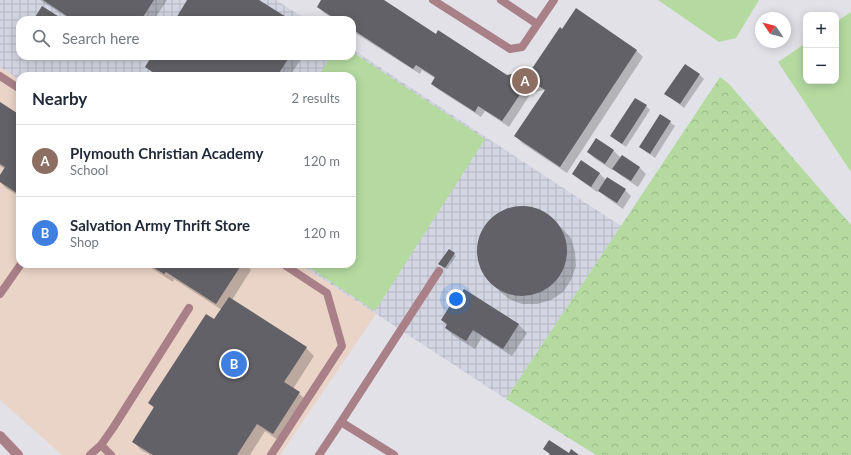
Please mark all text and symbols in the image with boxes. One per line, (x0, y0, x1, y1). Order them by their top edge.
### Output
north arrow (755, 12, 791, 48)
map controls (803, 12, 839, 84)
button: + (803, 12, 839, 48)
search box (16, 16, 356, 60)
icon: search (30, 27, 52, 49)
text: Search here (62, 29, 139, 47)
button: − (803, 48, 839, 84)
pin: A (512, 66, 538, 96)
text: Nearby (32, 88, 87, 109)
text: 2 results (292, 90, 340, 106)
text: Plymouth Christian Academy (70, 144, 263, 162)
text: A (40, 153, 50, 169)
text: 120 m (303, 153, 340, 169)
text: School (70, 162, 108, 178)
text: Salvation Army Thrift Store (70, 216, 250, 234)
text: B (41, 225, 49, 241)
text: 120 m (303, 225, 340, 241)
text: Shop (70, 234, 99, 250)
your location (446, 289, 466, 309)
pin: B (221, 349, 247, 379)

